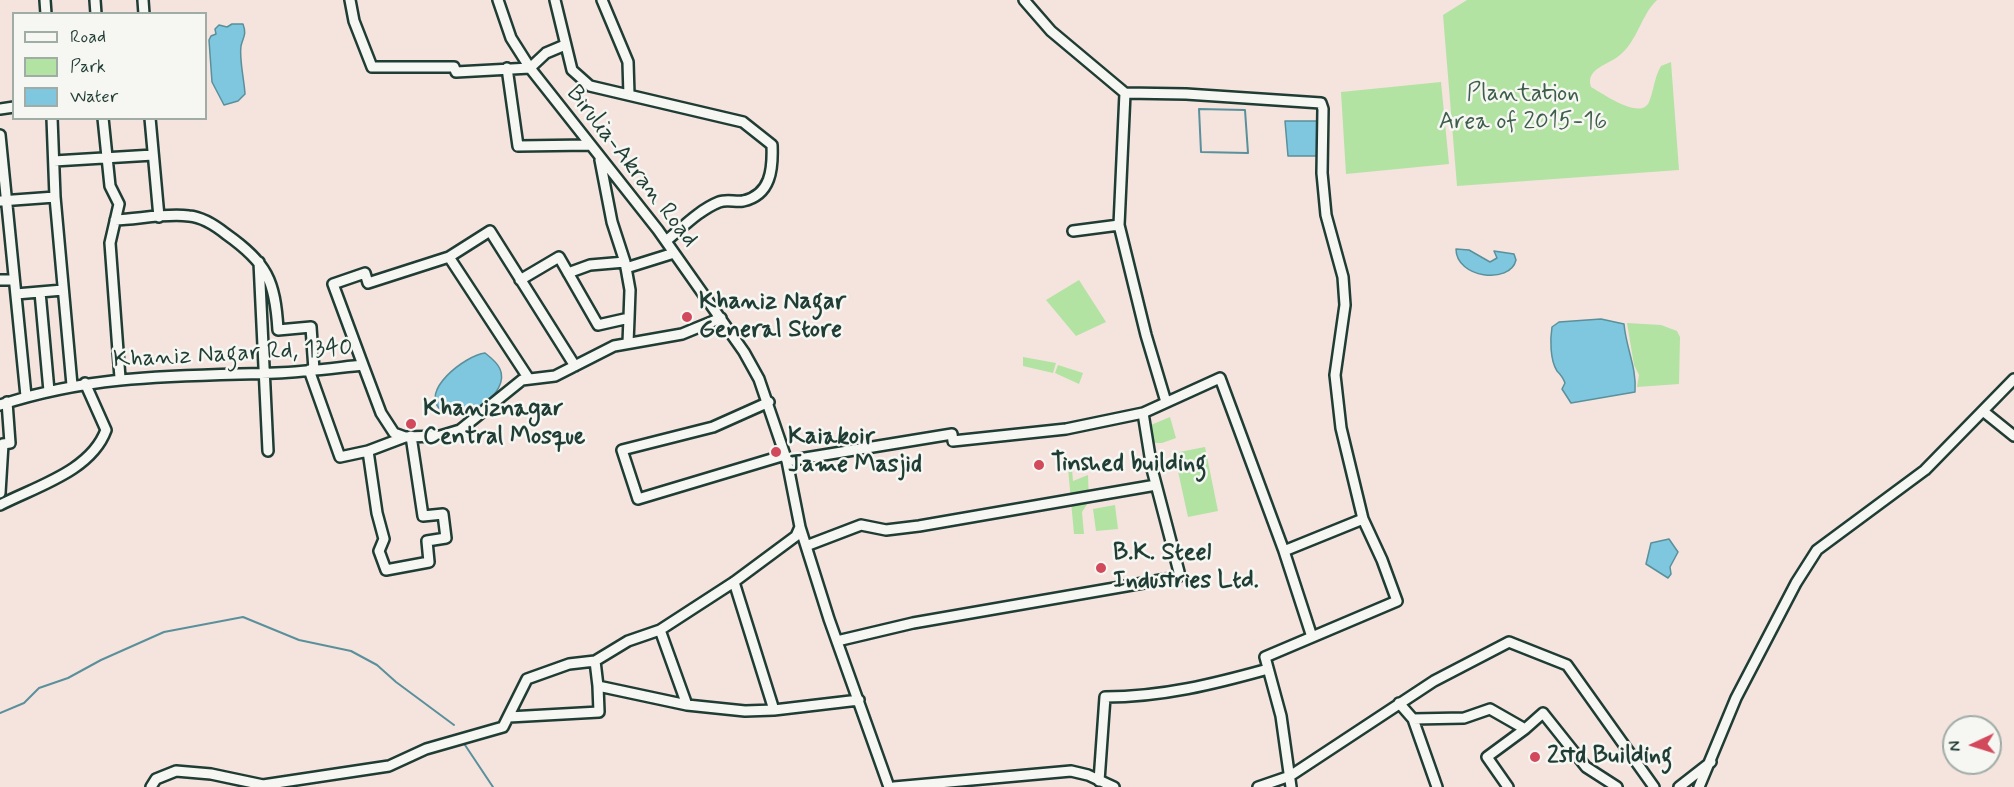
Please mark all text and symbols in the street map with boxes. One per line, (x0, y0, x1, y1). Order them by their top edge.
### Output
legend (12, 12, 207, 120)
text: Road (70, 25, 106, 49)
text: Park (70, 55, 106, 79)
street label: Birulia-Akran Road (559, 80, 703, 254)
park label: Plantation Area of 2015-16 (1439, 81, 1607, 137)
text: Water (70, 85, 118, 109)
place label: Khaniz Nagar General Store (699, 289, 846, 345)
marker: Khaniz Nagar General Store (680, 310, 694, 324)
street label: Khaniz Nagar Rd, 1340 (113, 334, 353, 376)
place label: Khaniznagar Central Mosque (423, 396, 585, 452)
marker: Khaniznagar Central Mosque (404, 417, 418, 431)
place label: Kaiakoir Jame Masjid (788, 424, 922, 480)
marker: Kaiakoir Jame Masjid (769, 445, 783, 459)
place label: Tinshed building (1051, 451, 1207, 479)
marker: Tinshed building (1032, 458, 1046, 472)
place label: B.K. Steel Industries Ltd. (1113, 540, 1259, 596)
marker: B.K. Steel Industries Ltd. (1094, 561, 1108, 575)
north arrow (1942, 715, 2002, 775)
text: N (1945, 740, 1966, 752)
place label: 2std Building (1547, 743, 1672, 771)
marker: 2std Building (1528, 750, 1542, 764)

